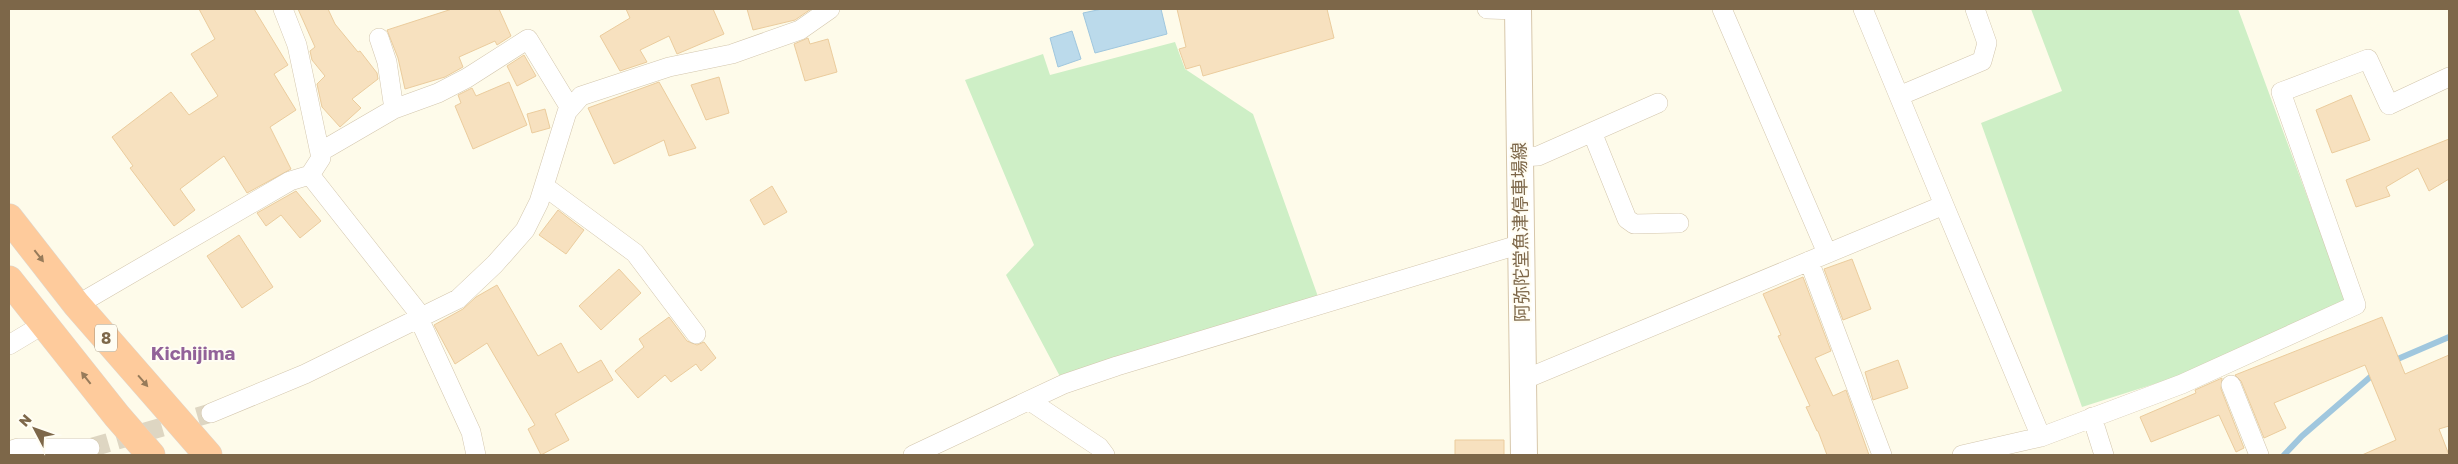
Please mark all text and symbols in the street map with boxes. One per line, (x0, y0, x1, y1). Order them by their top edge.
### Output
street label: 阿弥陀堂魚津停車場線 (1507, 142, 1533, 322)
one-way arrow (33, 249, 44, 262)
road number: 8 (95, 324, 117, 352)
district label: Kichijima (151, 341, 235, 364)
one-way arrow (81, 371, 92, 384)
one-way arrow (137, 374, 149, 386)
north arrow (10, 404, 60, 454)
text: N (15, 411, 35, 430)

